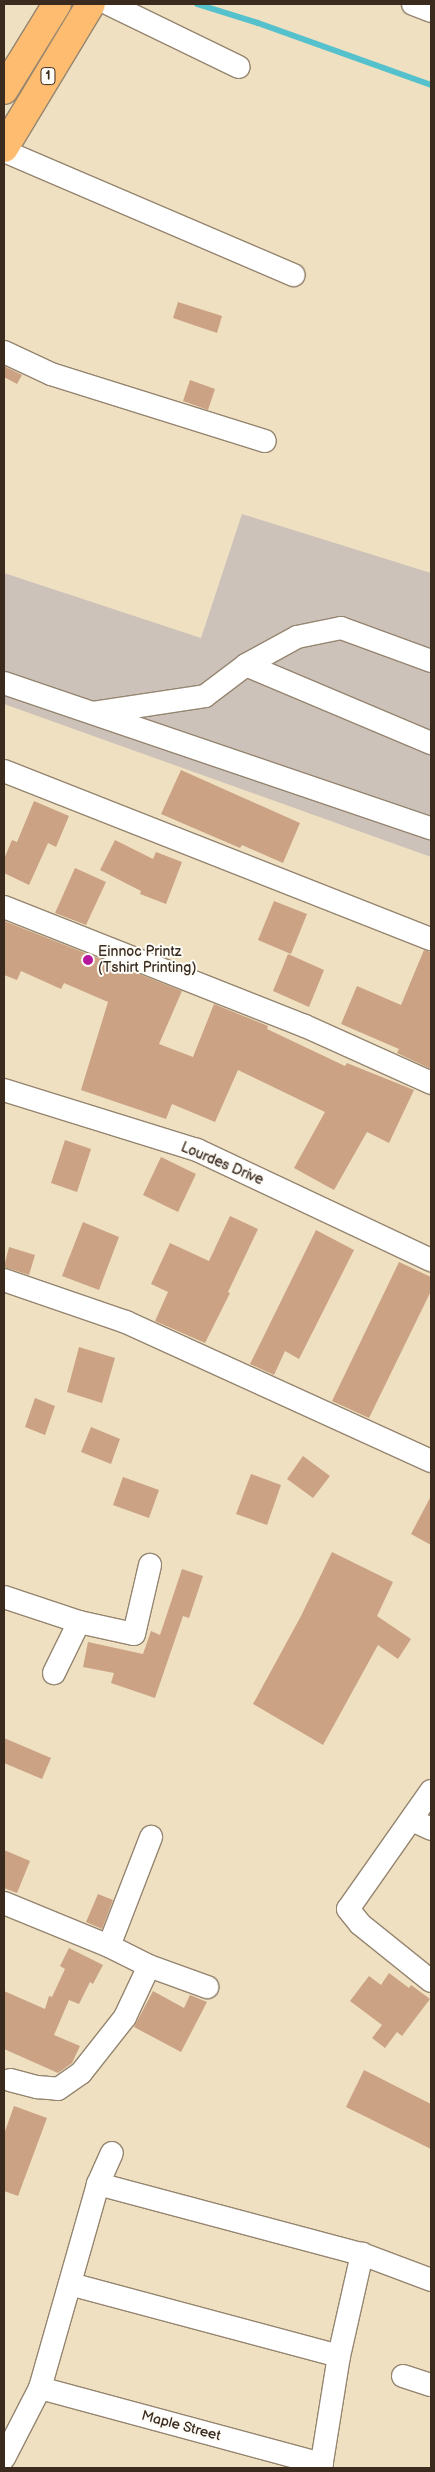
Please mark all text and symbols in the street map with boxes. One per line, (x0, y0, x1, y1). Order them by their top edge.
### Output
road number: 1 (39, 66, 57, 85)
place label: Einnoc Printz (Tshirt Printing) (98, 944, 196, 976)
marker: Einnoc Printz (Tshirt Printing) (82, 954, 94, 966)
street label: Lourdes Drive (178, 1139, 266, 1189)
street label: Maple Street (139, 2407, 223, 2445)

